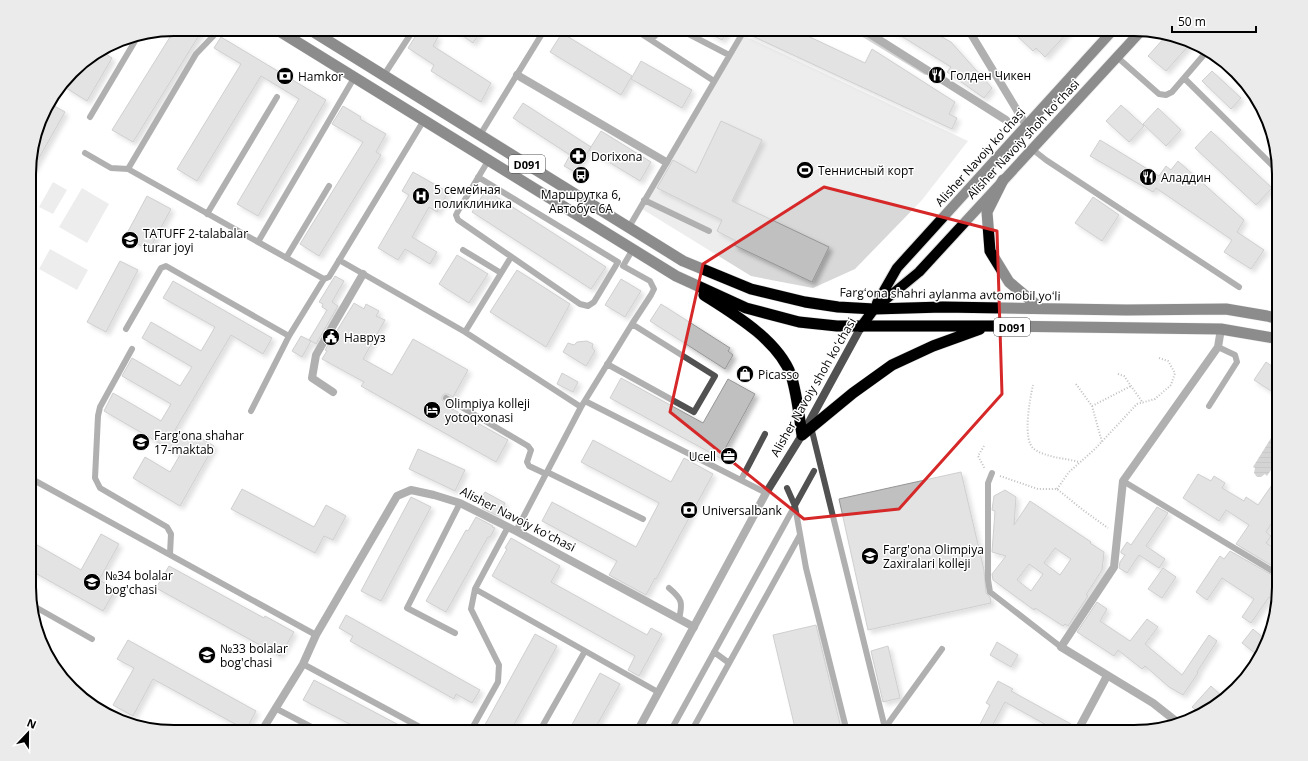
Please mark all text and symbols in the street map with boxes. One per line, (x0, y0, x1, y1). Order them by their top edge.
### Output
scale bar (1172, 8, 1256, 34)
text: 50 m (1178, 13, 1206, 30)
restaurant icon: Голден Чикен (927, 65, 947, 85)
bank icon: Hamkor (275, 66, 295, 86)
place label: Голден Чикен (950, 67, 1031, 84)
place label: Hamkor (298, 68, 343, 85)
street label: Alisher Navoiy shoh koʻchasi (963, 75, 1083, 203)
street label: Alisher Navoiy ko'chasi (931, 104, 1029, 210)
pharmacy icon: Dorixona (568, 146, 588, 166)
place label: Dorixona (591, 148, 642, 165)
road number: D091 (509, 155, 545, 173)
sports icon: Теннисный корт (795, 160, 815, 180)
place label: Теннисный корт (818, 162, 914, 179)
bus stop icon: Маршрутка 6, Автобус 6А (571, 165, 591, 185)
restaurant icon: Аладдин (1138, 167, 1158, 187)
place label: Аладдин (1161, 169, 1211, 186)
place label: 5 семейная поликлиника (434, 181, 512, 212)
hospital icon: 5 семейная поликлиника (411, 186, 431, 206)
place label: Маршрутка 6, Автобус 6А (541, 186, 621, 217)
place label: TATUFF 2-talabalar turar joyi (143, 225, 248, 256)
school or university icon: TATUFF 2-talabalar turar joyi (120, 230, 140, 250)
street label: Fargʻona shahri aylanma avtomobil yoʻli (839, 284, 1061, 304)
street label: Alisher Navoiy shoh koʻchasi (766, 314, 860, 460)
road number: D091 (994, 318, 1030, 336)
public building icon: Навруз (321, 327, 341, 347)
place label: Навруз (344, 329, 386, 346)
shop icon: Picasso (735, 364, 755, 384)
place label: Picasso (758, 366, 799, 383)
place label: Olimpiya kolleji yotoqxonasi (445, 395, 530, 426)
hotel icon: Olimpiya kolleji yotoqxonasi (422, 400, 442, 420)
place label: Farg'ona shahar 17-maktab (154, 427, 244, 458)
school or university icon: Farg'ona shahar 17-maktab (131, 432, 151, 452)
office icon: Ucell (719, 446, 739, 466)
place label: Ucell (689, 448, 716, 465)
street label: Alisher Navoiy ko'chasi (457, 483, 579, 555)
bank icon: Universalbank (679, 500, 699, 520)
place label: Universalbank (702, 502, 783, 519)
place label: Farg'ona Olimpiya Zaxiralari kolleji (883, 541, 984, 572)
school or university icon: Farg'ona Olimpiya Zaxiralari kolleji (860, 546, 880, 566)
place label: №34 bolalar bog'chasi (105, 567, 173, 598)
school or university icon: №34 bolalar bog'chasi (82, 572, 102, 592)
place label: №33 bolalar bog'chasi (220, 640, 288, 671)
school or university icon: №33 bolalar bog'chasi (197, 645, 217, 665)
north arrow (8, 713, 48, 753)
text: N (25, 715, 39, 732)

